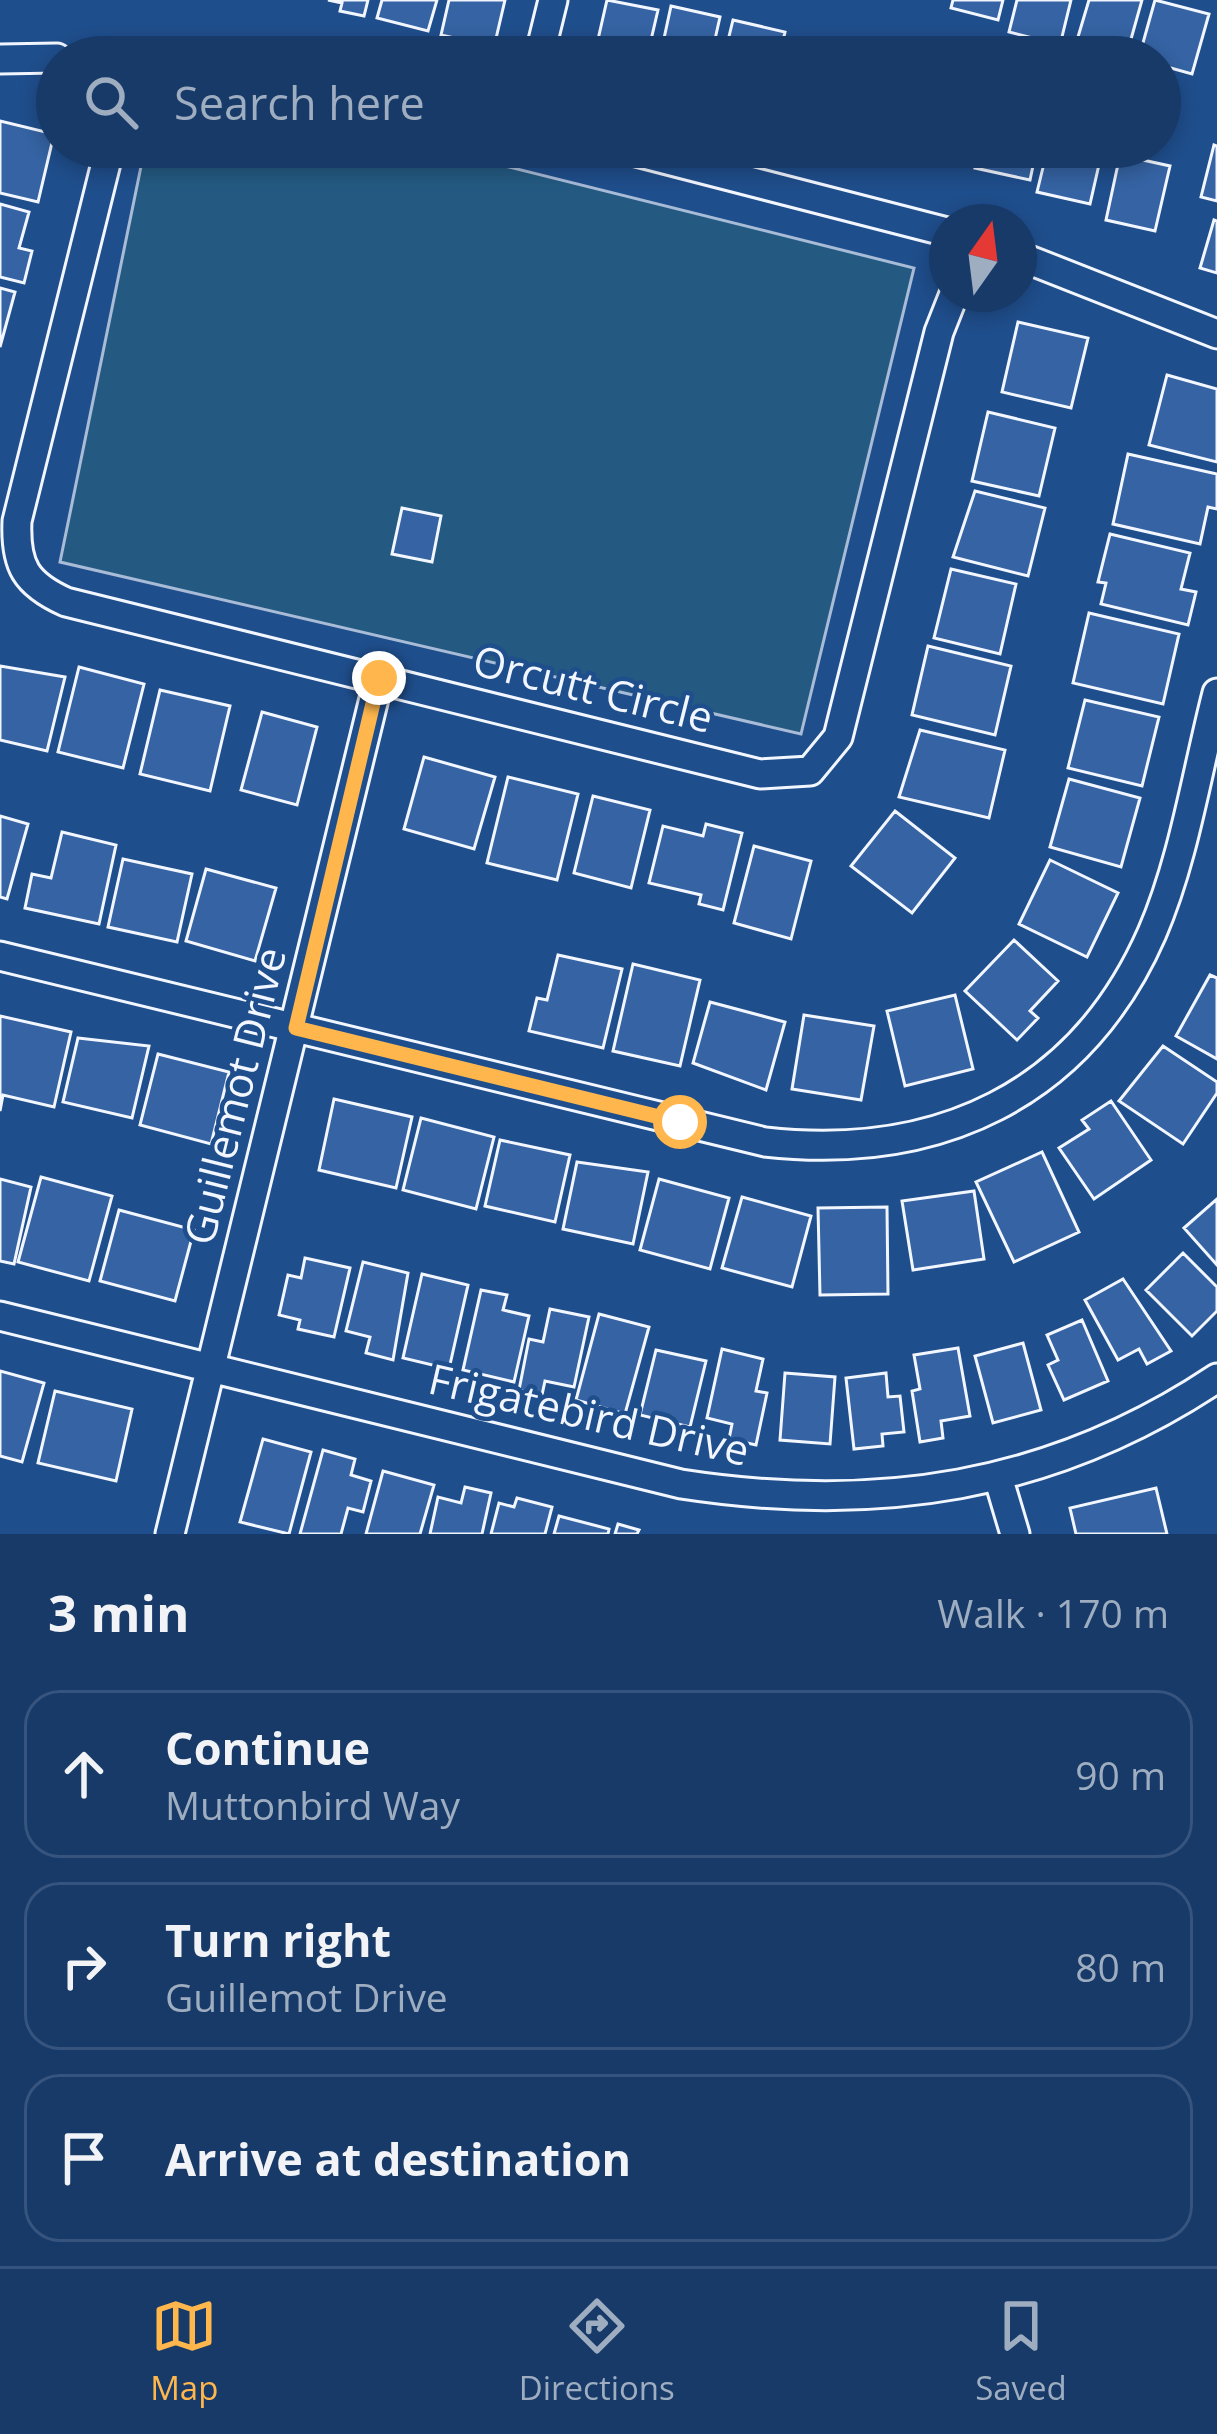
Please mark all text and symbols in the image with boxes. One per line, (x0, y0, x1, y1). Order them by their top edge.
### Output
search box (36, 36, 1181, 168)
icon: search (78, 69, 144, 135)
text: Search here (174, 72, 425, 133)
north arrow (929, 204, 1037, 312)
street label: Orcutt Circle (468, 630, 719, 745)
route end (352, 651, 406, 705)
street label: Guillemot Drive (169, 941, 298, 1250)
route start (653, 1095, 707, 1149)
street label: Frigatebird Drive (424, 1349, 755, 1478)
text: 3 min (48, 1577, 190, 1647)
text: Walk · 170 m (937, 1586, 1169, 1639)
text: Continue (165, 1717, 370, 1778)
icon: ahead (51, 1741, 117, 1807)
text: 90 m (1075, 1748, 1166, 1801)
text: Muttonbird Way (165, 1778, 460, 1831)
text: Turn right (165, 1909, 391, 1970)
icon: right (51, 1933, 117, 1999)
text: 80 m (1075, 1940, 1166, 1993)
text: Guillemot Drive (165, 1970, 448, 2023)
icon: arrive (51, 2125, 117, 2191)
text: Arrive at destination (165, 2128, 631, 2189)
tab: Map (150, 2293, 218, 2410)
tab: Directions (519, 2293, 675, 2410)
tab: Saved (975, 2293, 1067, 2410)

